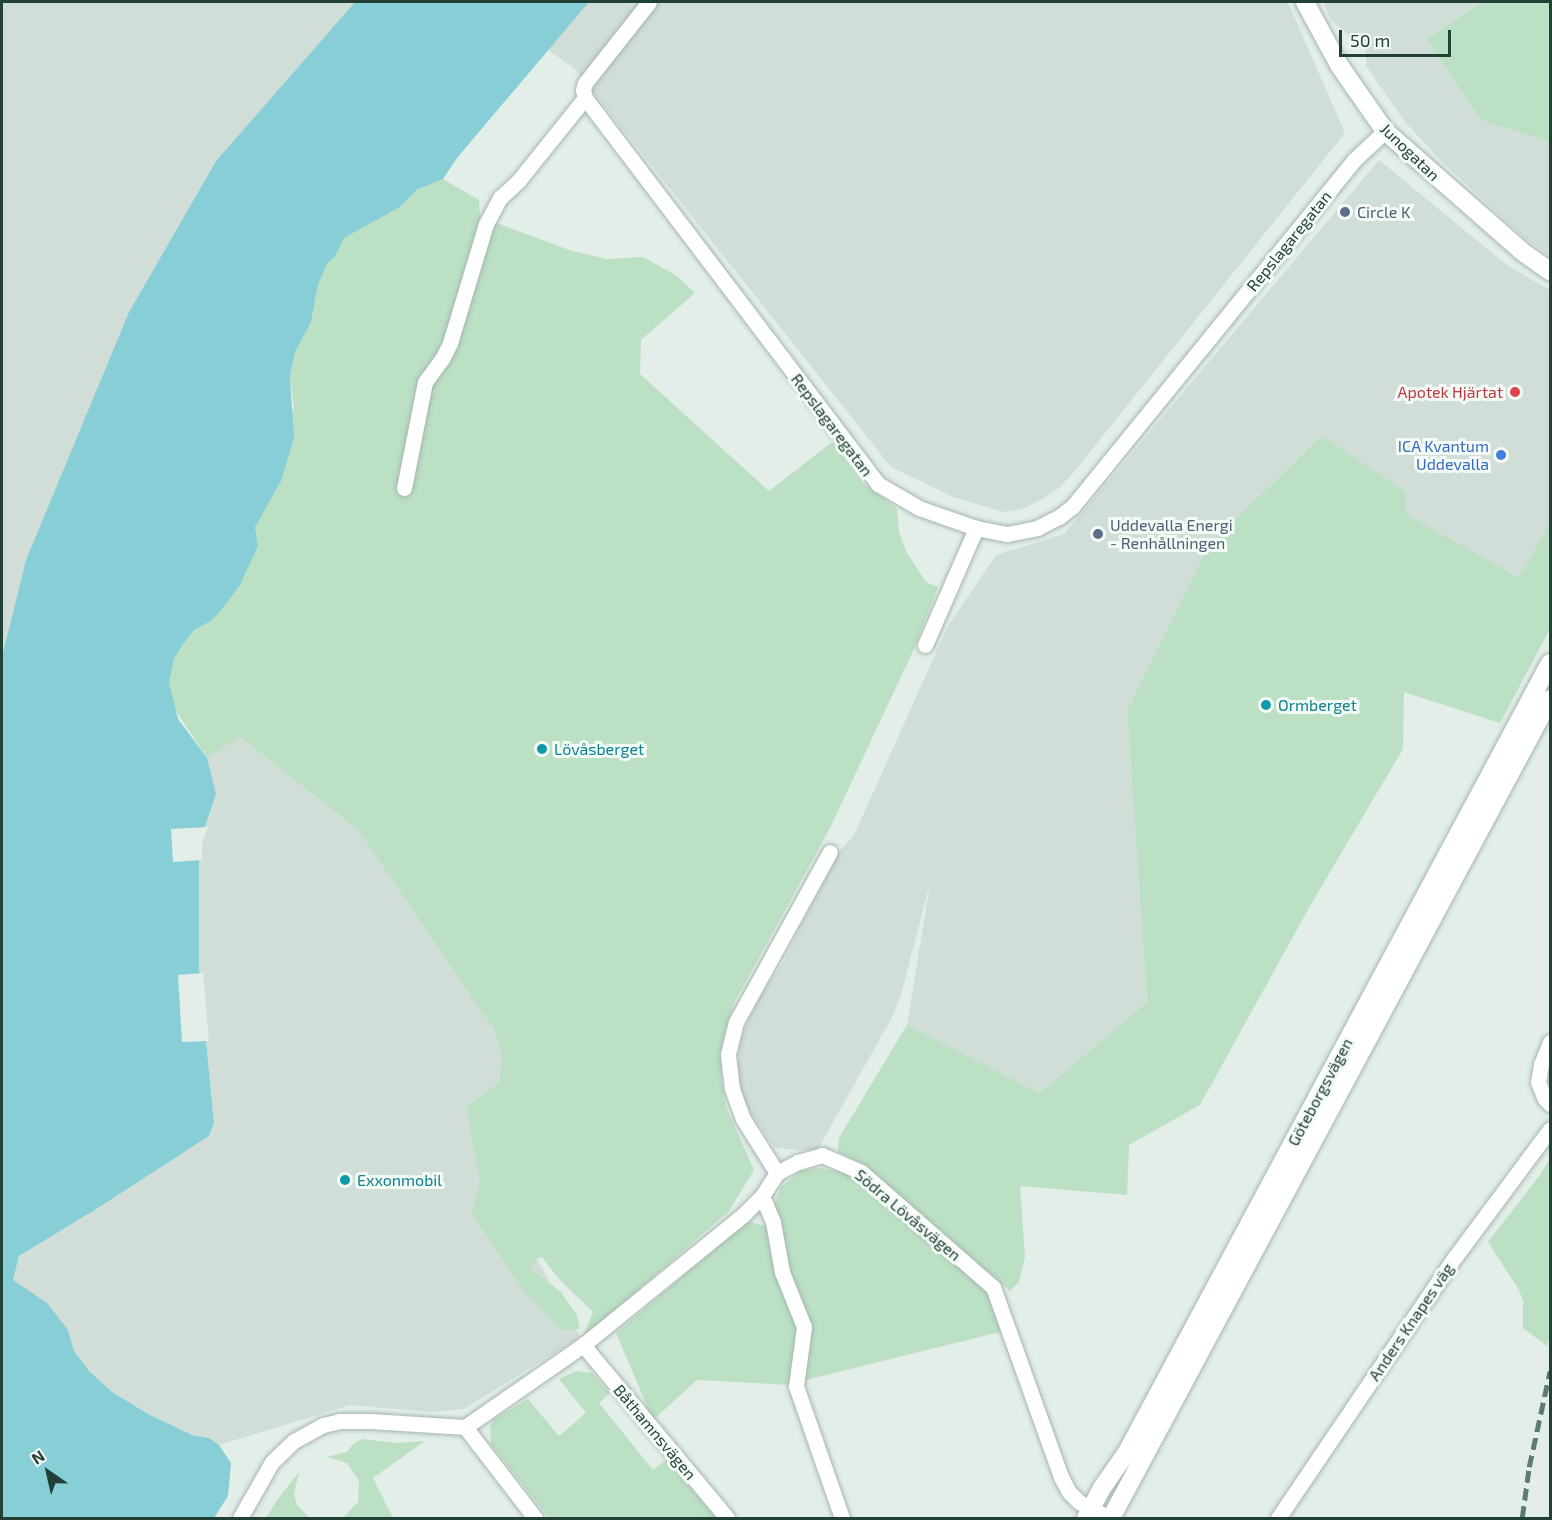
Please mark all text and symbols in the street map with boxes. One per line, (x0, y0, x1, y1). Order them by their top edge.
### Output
scale bar (1342, 18, 1454, 56)
text: 50 m (1350, 29, 1390, 51)
street label: Junogatan (1376, 119, 1444, 185)
street label: Repslagaregatan (1243, 187, 1335, 295)
place label: Circle K (1357, 202, 1410, 222)
marker: Circle K (1338, 205, 1352, 219)
street label: Repslagaregatan (787, 370, 877, 480)
place label: Apotek Hjärtat (1397, 382, 1503, 402)
marker: Apotek Hjärtat (1508, 385, 1522, 399)
place label: ICA Kvantum Uddevalla (1397, 436, 1489, 474)
marker: ICA Kvantum Uddevalla (1494, 448, 1508, 462)
place label: Uddevalla Energi - Renhållningen (1110, 515, 1233, 553)
marker: Uddevalla Energi - Renhållningen (1091, 527, 1105, 541)
place label: Ormberget (1278, 695, 1357, 715)
marker: Ormberget (1259, 698, 1273, 712)
place label: Lövåsberget (554, 739, 644, 759)
marker: Lövåsberget (535, 742, 549, 756)
street label: Göteborgsvägen (1284, 1035, 1356, 1149)
street label: Södra Lövåsvägen (851, 1165, 965, 1265)
place label: Exxonmobil (357, 1170, 442, 1190)
marker: Exxonmobil (338, 1173, 352, 1187)
street label: Anders Knapes väg (1364, 1259, 1458, 1385)
street label: Båthamnsvägen (610, 1381, 700, 1483)
north arrow (18, 1442, 78, 1502)
text: N (28, 1446, 48, 1468)

